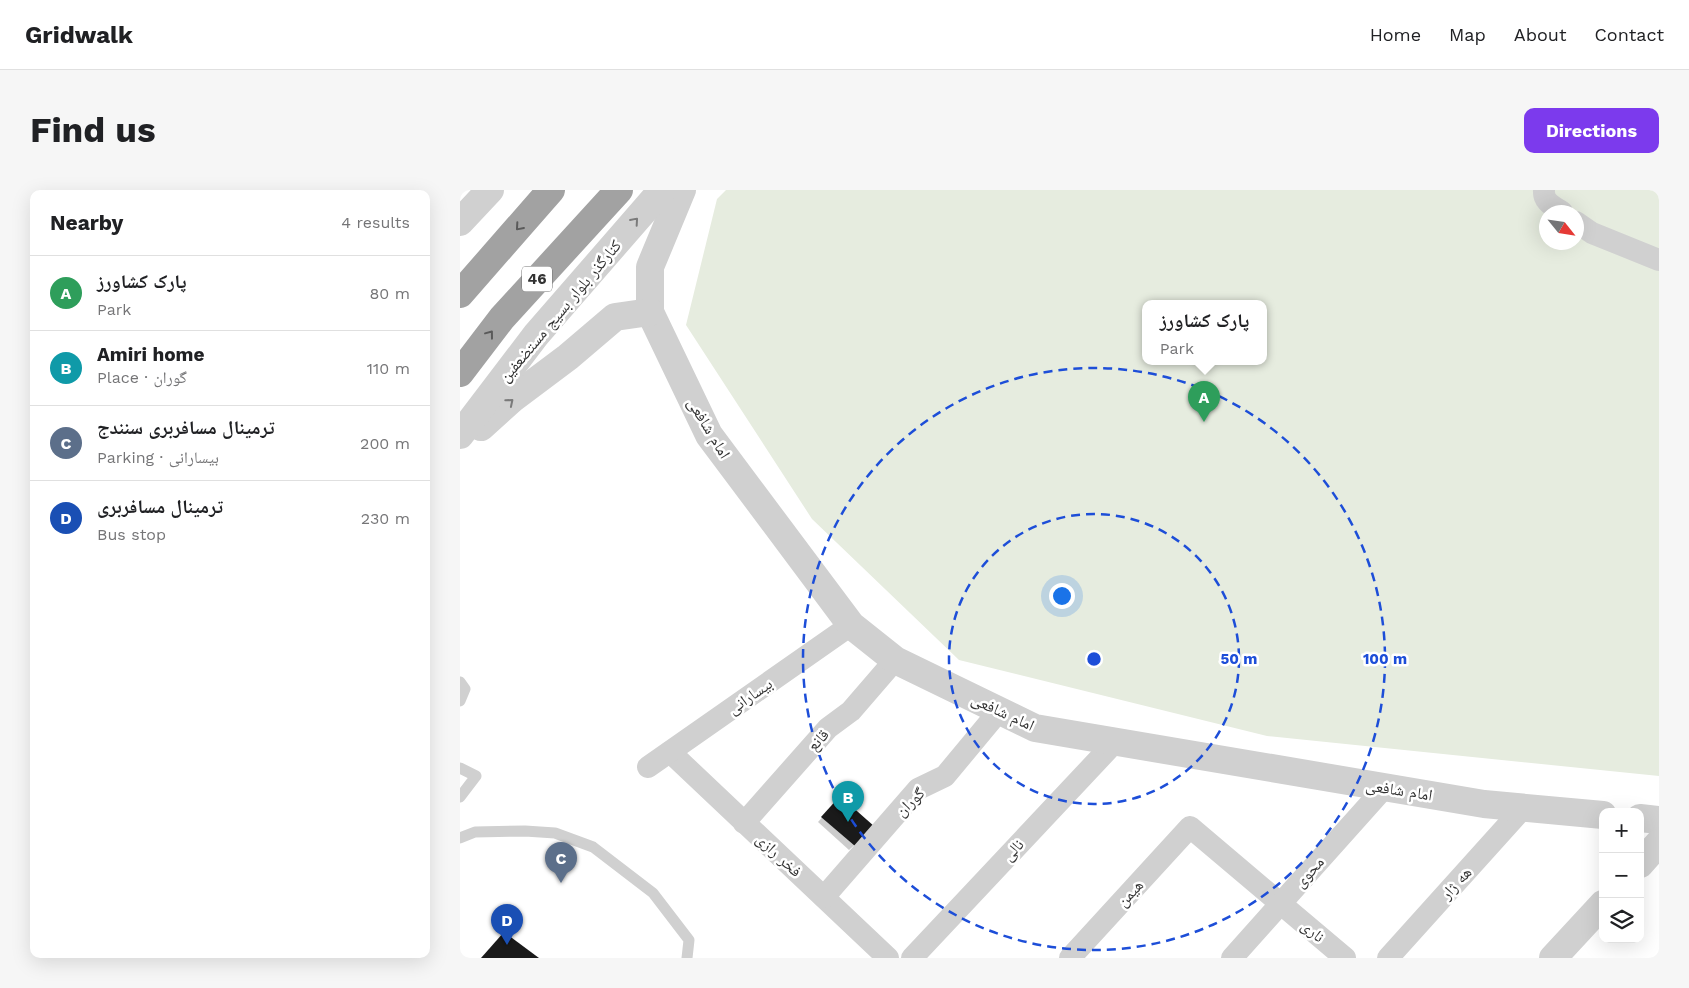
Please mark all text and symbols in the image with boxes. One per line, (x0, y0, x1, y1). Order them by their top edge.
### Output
text: Gridwalk (25, 21, 133, 49)
text: Home (1370, 24, 1421, 45)
text: Map (1449, 24, 1486, 45)
text: About (1514, 24, 1566, 45)
text: Contact (1594, 24, 1664, 45)
button: Directions (1524, 108, 1659, 153)
text: Find us (30, 109, 156, 151)
north arrow (1539, 205, 1584, 250)
text: Nearby (50, 210, 123, 235)
text: 4 results (341, 213, 410, 232)
one-way arrow (629, 218, 638, 227)
one-way arrow (516, 221, 525, 230)
street label: کنارگذر بلوار بسیج مستضعفین (495, 236, 626, 387)
road number: 46 (522, 266, 552, 292)
text: پارک کشاورز (97, 270, 187, 293)
text: A (61, 284, 71, 303)
text: 80 m (369, 284, 410, 303)
text: Park (97, 300, 131, 319)
popup (1142, 300, 1267, 365)
text: پارک کشاورز (1160, 309, 1249, 332)
one-way arrow (484, 331, 492, 340)
text: Park (1160, 339, 1194, 358)
text: Amiri home (97, 343, 204, 366)
text: B (61, 359, 71, 378)
text: 110 m (367, 359, 410, 378)
text: Place · گوران (97, 368, 187, 387)
pin: A (1188, 381, 1220, 422)
street label: امام شافعی (683, 394, 734, 462)
one-way arrow (504, 398, 513, 407)
text: ترمینال مسافربری سنندج (97, 416, 275, 439)
text: C (61, 434, 71, 453)
text: 200 m (360, 434, 410, 453)
text: Parking · بیسارانی (97, 448, 219, 467)
text: ترمینال مسافربری (97, 495, 223, 518)
text: D (60, 509, 72, 528)
text: 230 m (361, 509, 410, 528)
text: Bus stop (97, 525, 166, 544)
your location (1049, 583, 1075, 609)
centre of rings (1085, 650, 1103, 668)
text: 50 m (1221, 650, 1257, 668)
text: 100 m (1363, 650, 1407, 668)
street label: بیسارانی (724, 674, 777, 719)
street label: امام شافعی (968, 689, 1038, 736)
street label: قانع (803, 725, 833, 756)
street label: امام شافعی (1364, 775, 1434, 806)
pin: B (832, 781, 864, 822)
street label: گوران (891, 783, 930, 821)
map controls (1599, 808, 1644, 943)
button: + (1599, 808, 1644, 853)
street label: فخر رازی (752, 829, 806, 882)
street label: نالی (998, 835, 1028, 866)
pin: C (545, 842, 577, 883)
street label: محوی (1290, 853, 1329, 892)
button: − (1599, 853, 1644, 898)
street label: هه ژار (1436, 863, 1475, 904)
street label: هیمن (1113, 876, 1148, 911)
button: layers (1599, 898, 1644, 943)
pin: D (491, 904, 523, 945)
street label: ناری (1297, 916, 1328, 947)

